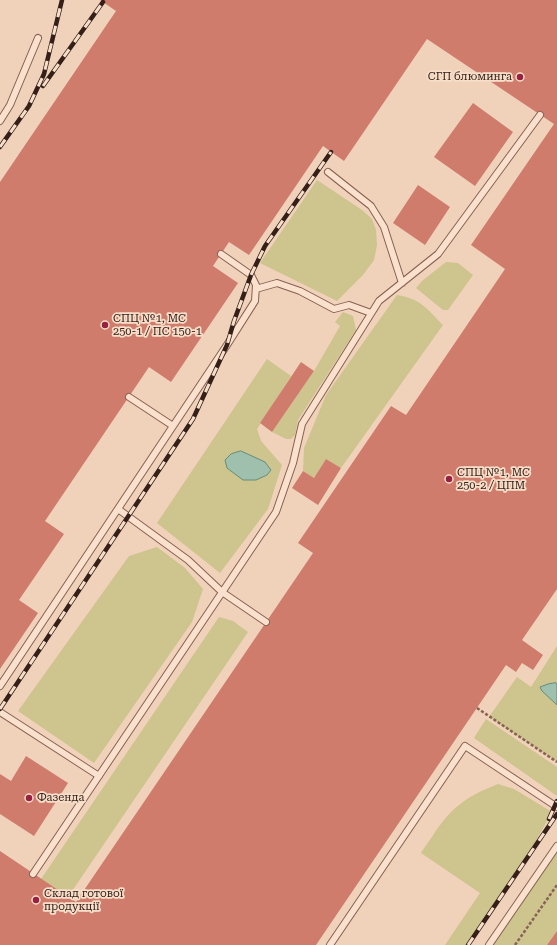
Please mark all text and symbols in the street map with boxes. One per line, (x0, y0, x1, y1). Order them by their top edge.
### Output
place label: СГП блюминга (428, 70, 512, 84)
marker: СГП блюминга (515, 72, 525, 82)
place label: СПЦ №1, МС 250-1 / ПС 150-1 (113, 312, 202, 338)
marker: СПЦ №1, МС 250-1 / ПС 150-1 (100, 320, 110, 330)
place label: СПЦ №1, МС 250-2 / ЦПМ (457, 466, 530, 492)
marker: СПЦ №1, МС 250-2 / ЦПМ (444, 474, 454, 484)
place label: Фазенда (37, 791, 84, 805)
marker: Фазенда (24, 793, 34, 803)
place label: Склад готової продукції (44, 887, 123, 913)
marker: Склад готової продукції (31, 895, 41, 905)

